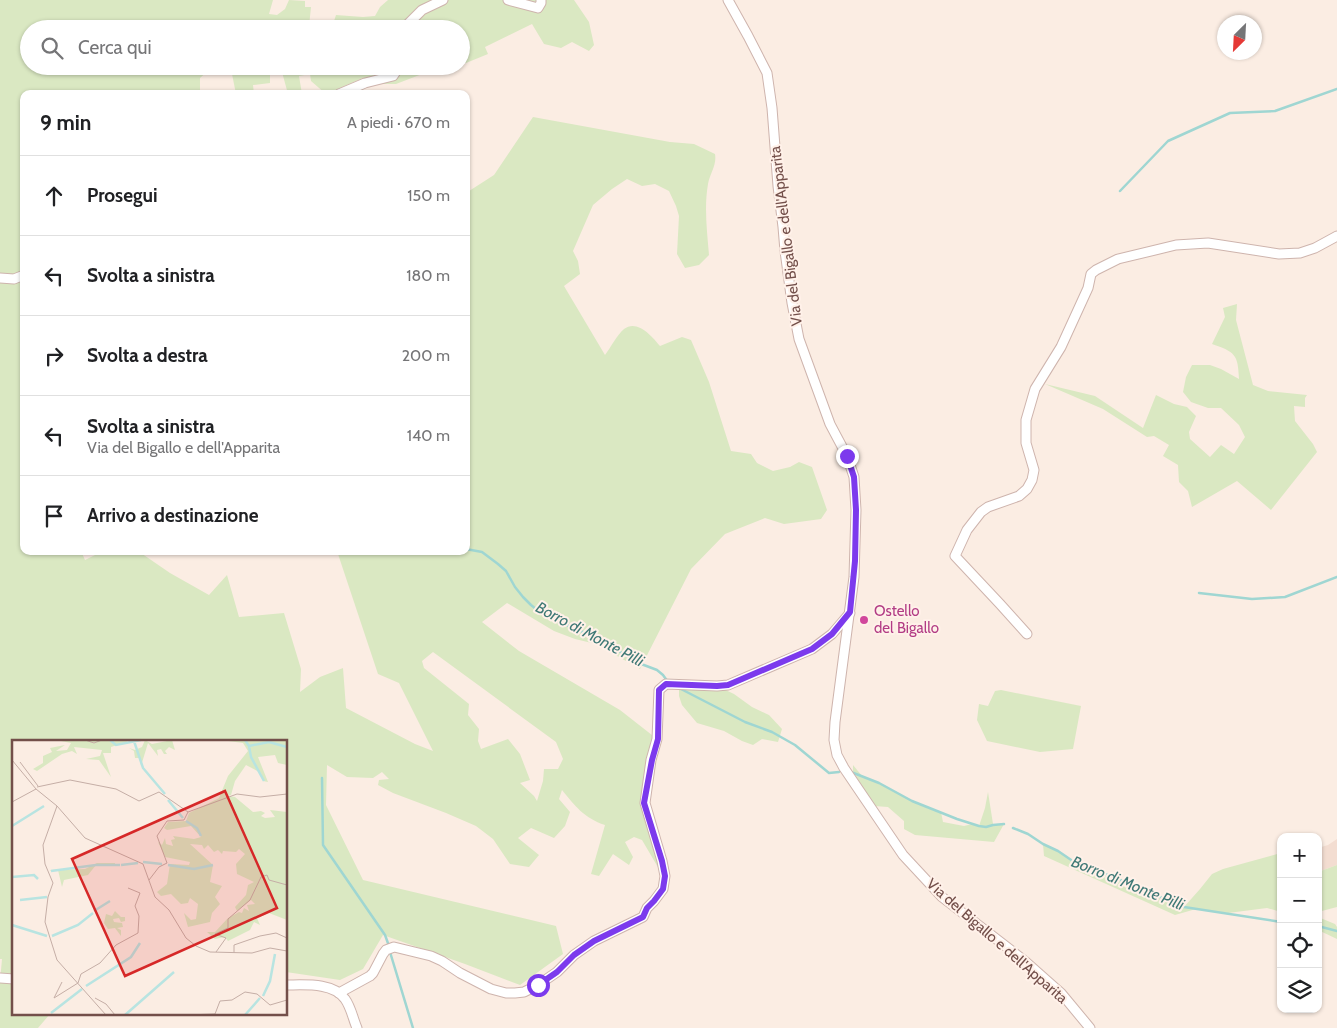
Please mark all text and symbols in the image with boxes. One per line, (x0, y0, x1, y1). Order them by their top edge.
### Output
north arrow (1217, 15, 1262, 60)
search box (20, 20, 470, 75)
icon: search (38, 34, 66, 62)
text: Cerca qui (78, 36, 152, 59)
text: 9 min (40, 110, 91, 135)
text: A piedi · 670 m (347, 113, 450, 132)
street label: Via del Bigallo e dell'Apparita (766, 144, 806, 327)
icon: ahead (40, 182, 68, 210)
text: Prosegui (87, 184, 158, 207)
text: 150 m (407, 186, 450, 205)
icon: left (40, 262, 68, 290)
text: Svolta a sinistra (87, 264, 215, 287)
text: 180 m (406, 266, 450, 285)
icon: right (40, 342, 68, 370)
text: Svolta a destra (87, 344, 208, 367)
text: 200 m (402, 346, 450, 365)
text: Svolta a sinistra (87, 415, 215, 438)
icon: left (40, 422, 68, 450)
text: 140 m (407, 426, 450, 445)
text: Via del Bigallo e dell'Apparita (87, 438, 280, 457)
route end (836, 445, 859, 468)
icon: arrive (40, 502, 68, 530)
text: Arrivo a destinazione (87, 504, 258, 527)
water label: Borro di Monte Pilli (533, 597, 648, 671)
place label: Ostello del Bigallo (874, 602, 939, 637)
marker: Ostello del Bigallo (858, 614, 870, 626)
inset map (12, 740, 288, 1016)
map controls (1277, 833, 1322, 1013)
button: + (1277, 833, 1322, 878)
water label: Borro di Monte Pilli (1069, 852, 1188, 914)
street label: Via del Bigallo e dell'Apparita (923, 875, 1072, 1008)
button: − (1277, 878, 1322, 923)
button: locate (1277, 923, 1322, 968)
button: layers (1277, 968, 1322, 1013)
route start (527, 974, 550, 997)

